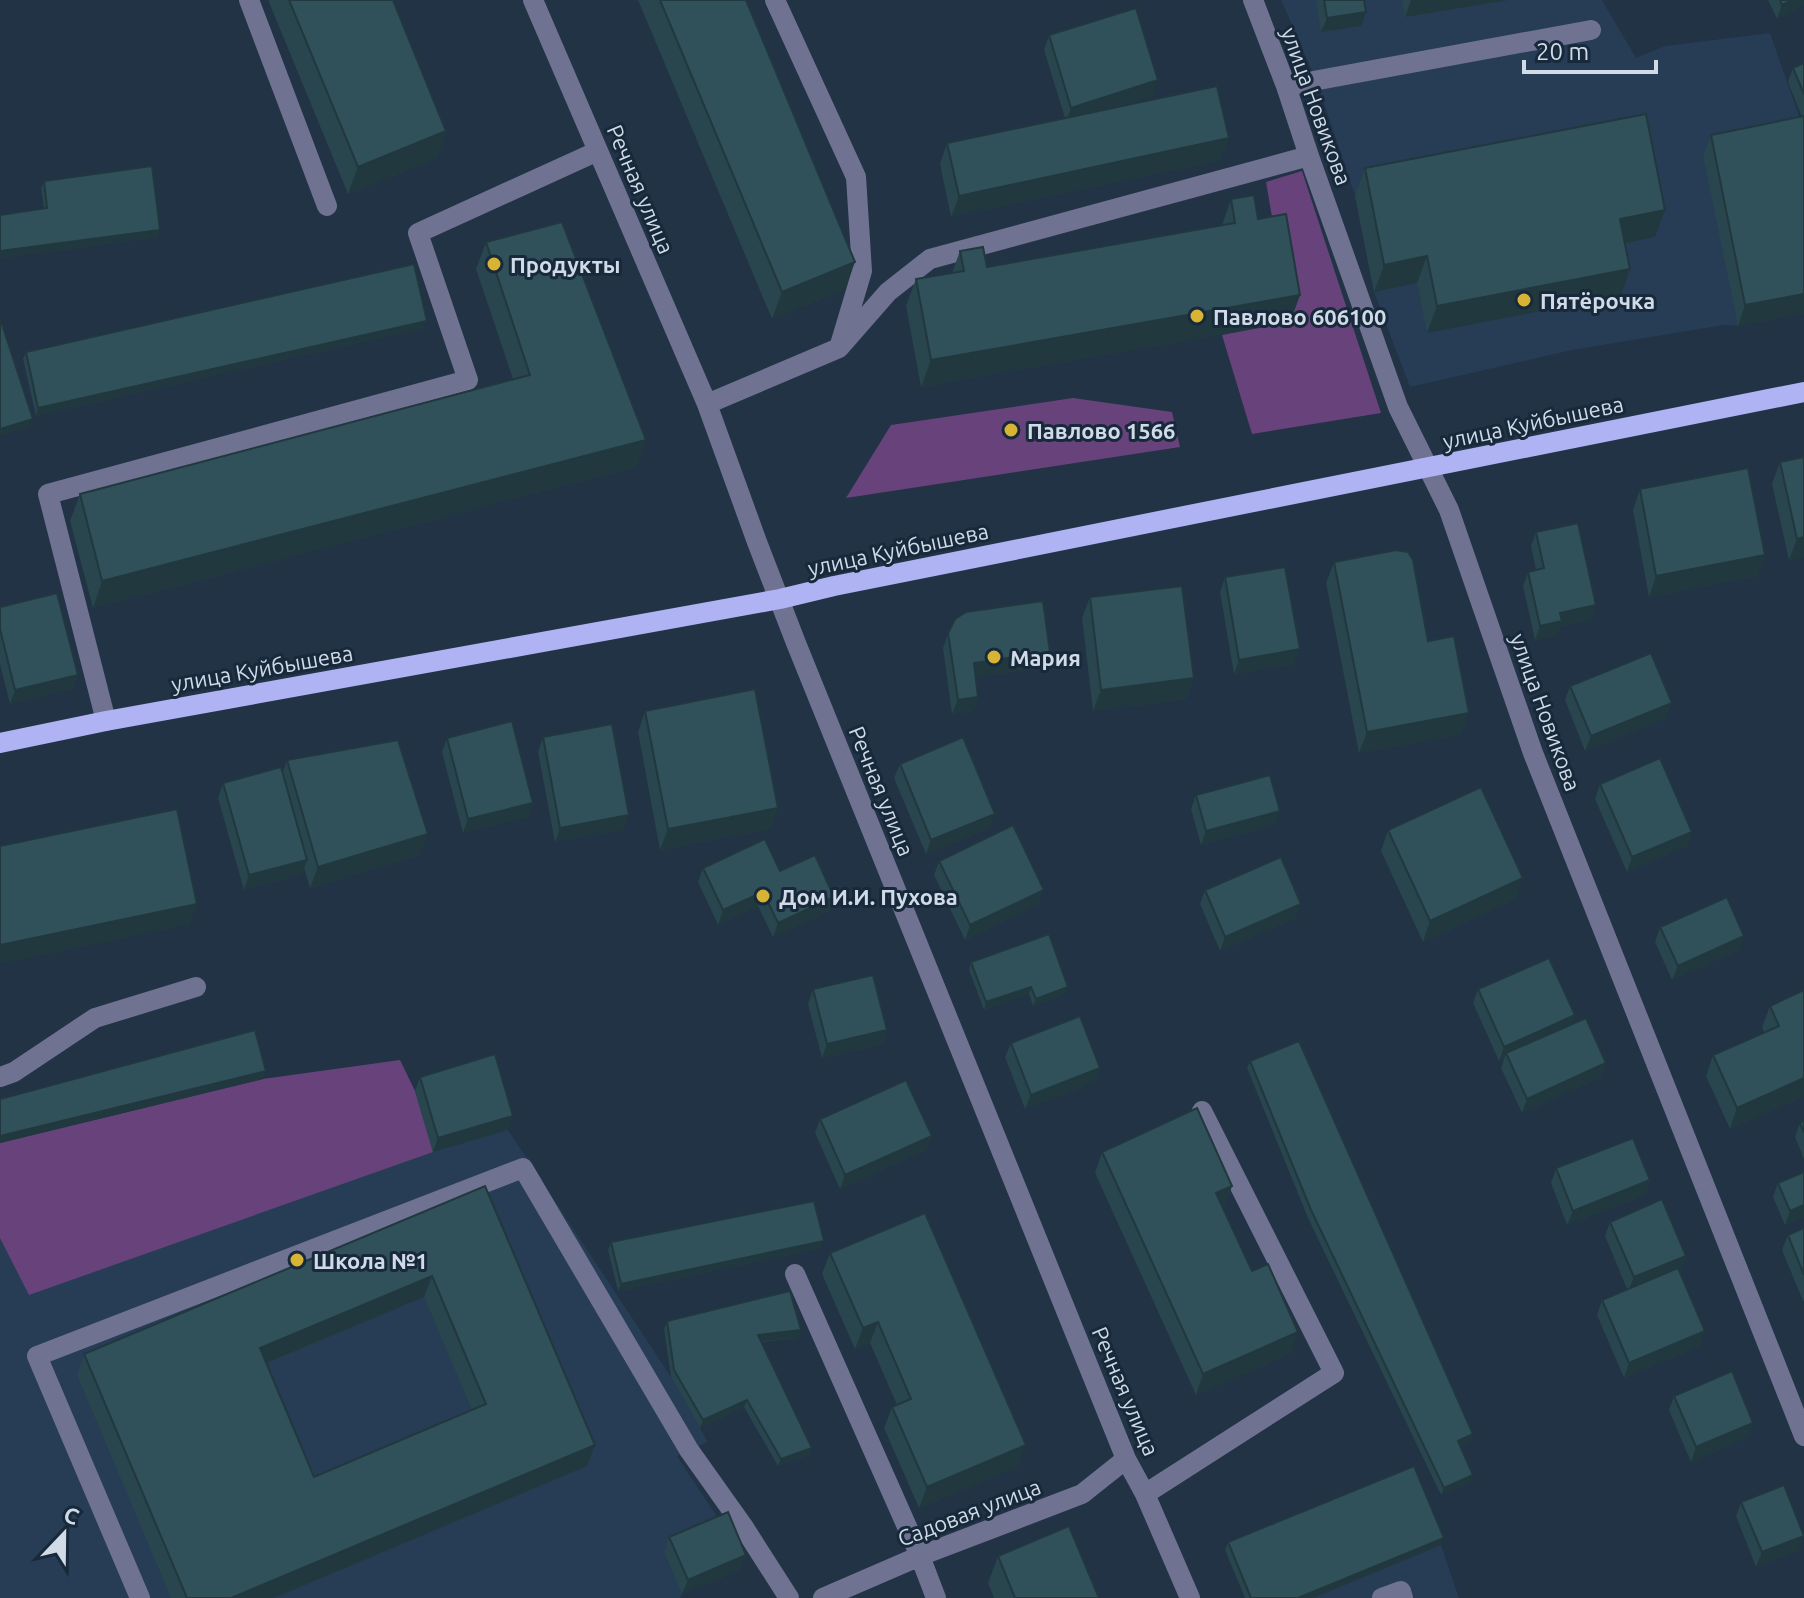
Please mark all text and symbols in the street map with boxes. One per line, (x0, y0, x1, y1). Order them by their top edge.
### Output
street label: улица Новикова (1277, 24, 1357, 188)
scale bar (1524, 24, 1656, 74)
text: 20 m (1536, 38, 1589, 65)
street label: Речная улица (603, 121, 679, 257)
place label: Продукты (510, 252, 620, 277)
marker: Продукты (485, 255, 503, 273)
place label: Пятёрочка (1540, 288, 1655, 313)
marker: Пятёрочка (1515, 291, 1533, 309)
place label: Павлово 606100 (1213, 304, 1386, 329)
marker: Павлово 606100 (1188, 307, 1206, 325)
street label: улица Куйбышева (1440, 391, 1626, 453)
place label: Павлово 1566 (1027, 418, 1176, 443)
marker: Павлово 1566 (1002, 421, 1020, 439)
street label: улица Куйбышева (805, 518, 991, 580)
street label: улица Новикова (1506, 630, 1586, 794)
street label: улица Куйбышева (169, 640, 355, 696)
place label: Мария (1010, 645, 1081, 670)
marker: Мария (985, 648, 1003, 666)
street label: Речная улица (845, 723, 919, 859)
place label: Дом И.И. Пухова (779, 884, 958, 909)
marker: Дом И.И. Пухова (754, 887, 772, 905)
place label: Школа №1 (313, 1248, 428, 1273)
marker: Школа №1 (288, 1251, 306, 1269)
street label: Речная улица (1088, 1323, 1164, 1459)
street label: Садовая улица (894, 1473, 1044, 1551)
north arrow (24, 1494, 104, 1574)
text: С (60, 1501, 83, 1529)

